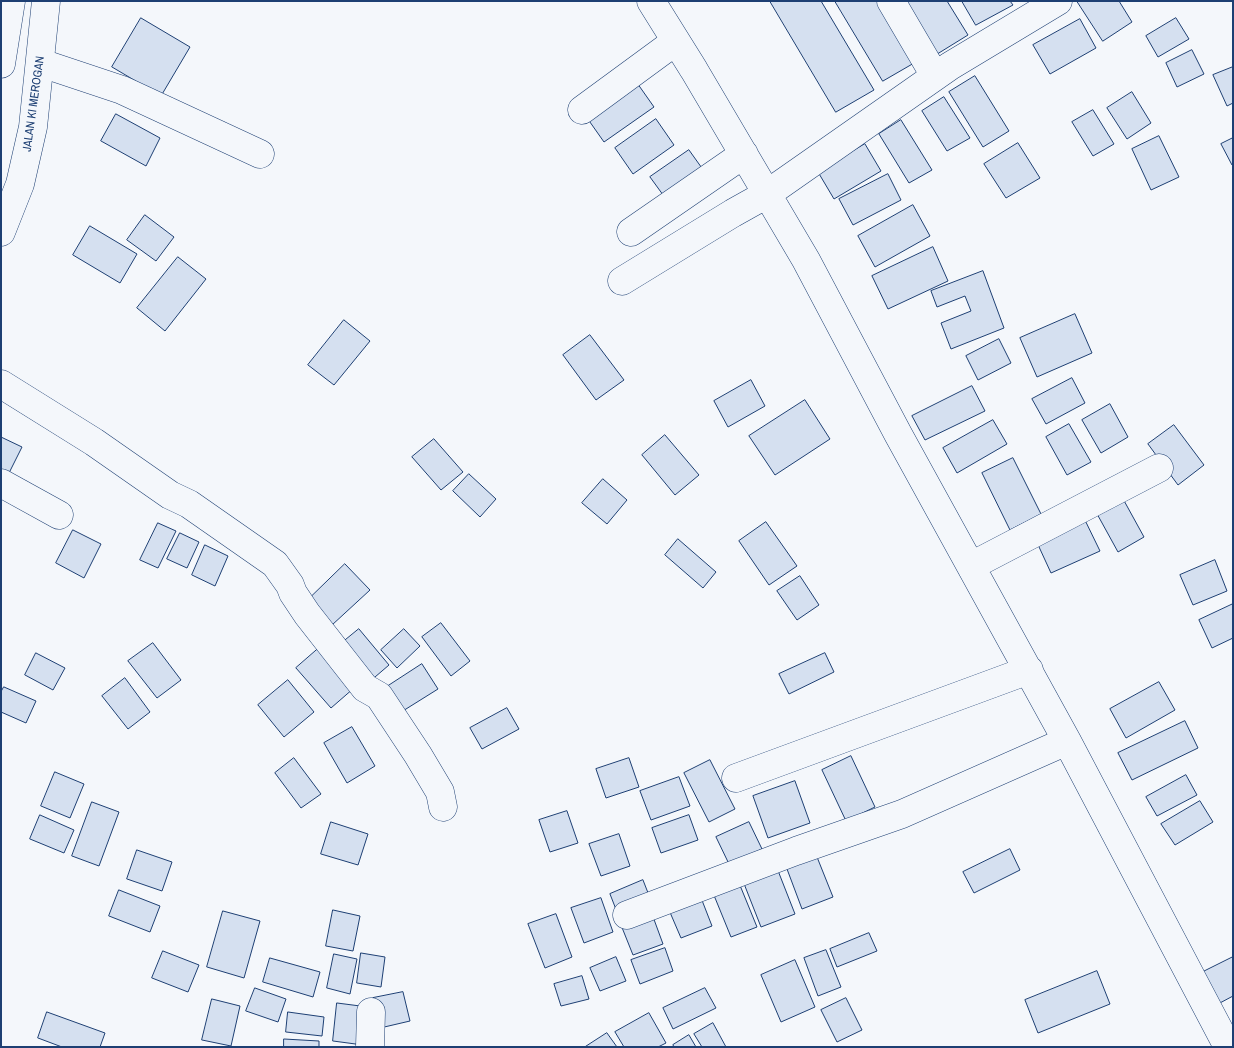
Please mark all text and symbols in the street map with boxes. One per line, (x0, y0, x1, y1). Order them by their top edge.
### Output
street label: JALAN KI MEROGAN (20, 55, 48, 153)

